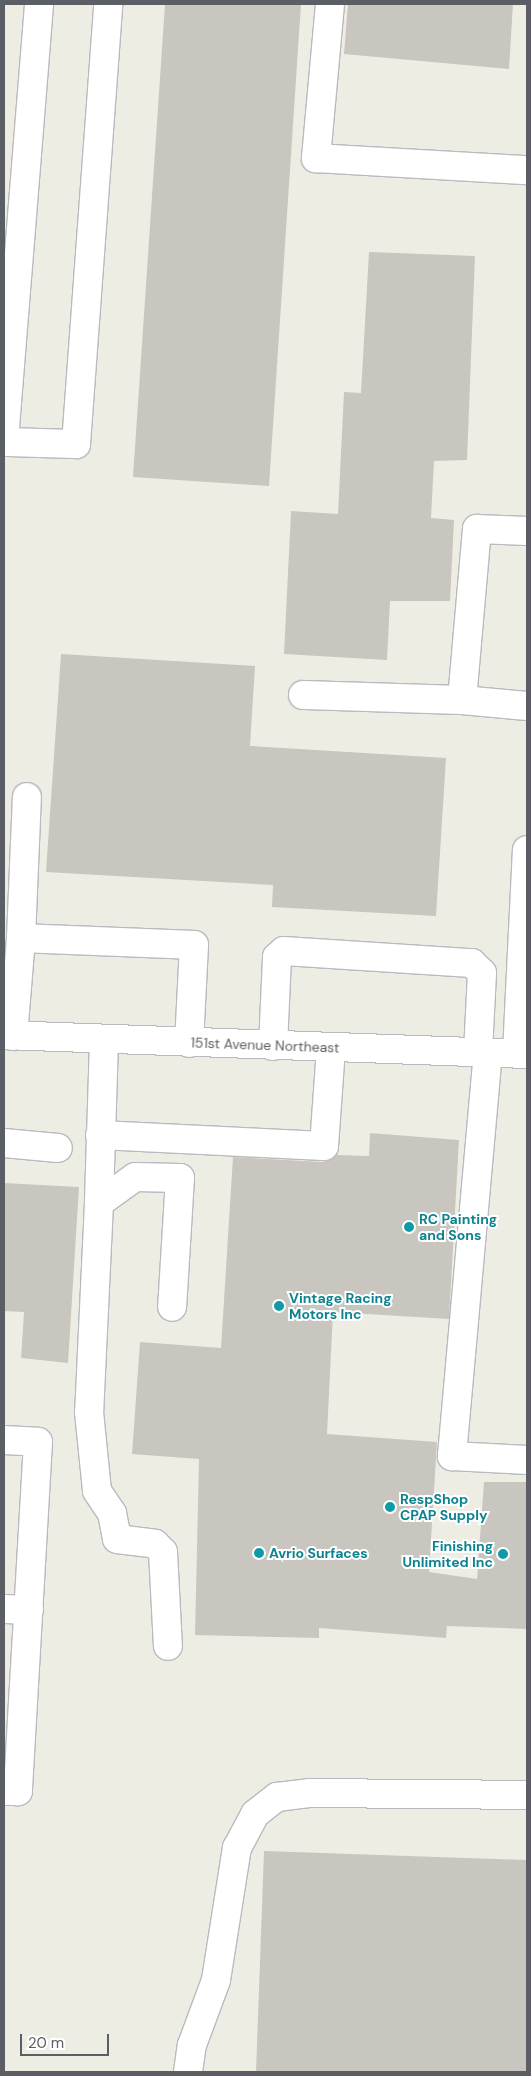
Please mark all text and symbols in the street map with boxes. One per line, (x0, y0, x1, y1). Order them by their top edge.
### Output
street label: 151st Avenue Northeast (190, 1034, 340, 1056)
place label: RC Painting and Sons (419, 1211, 497, 1244)
marker: RC Painting and Sons (403, 1221, 415, 1233)
place label: Vintage Racing Motors Inc (289, 1290, 391, 1322)
marker: Vintage Racing Motors Inc (273, 1300, 285, 1312)
place label: RespShop CPAP Supply (400, 1491, 487, 1524)
marker: RespShop CPAP Supply (384, 1501, 396, 1513)
place label: Finishing Unlimited Inc (402, 1538, 493, 1570)
place label: Avrio Surfaces (269, 1545, 368, 1561)
marker: Avrio Surfaces (253, 1547, 265, 1559)
marker: Finishing Unlimited Inc (497, 1548, 509, 1560)
scale bar (22, 2024, 111, 2056)
text: 20 m (28, 2033, 64, 2053)

